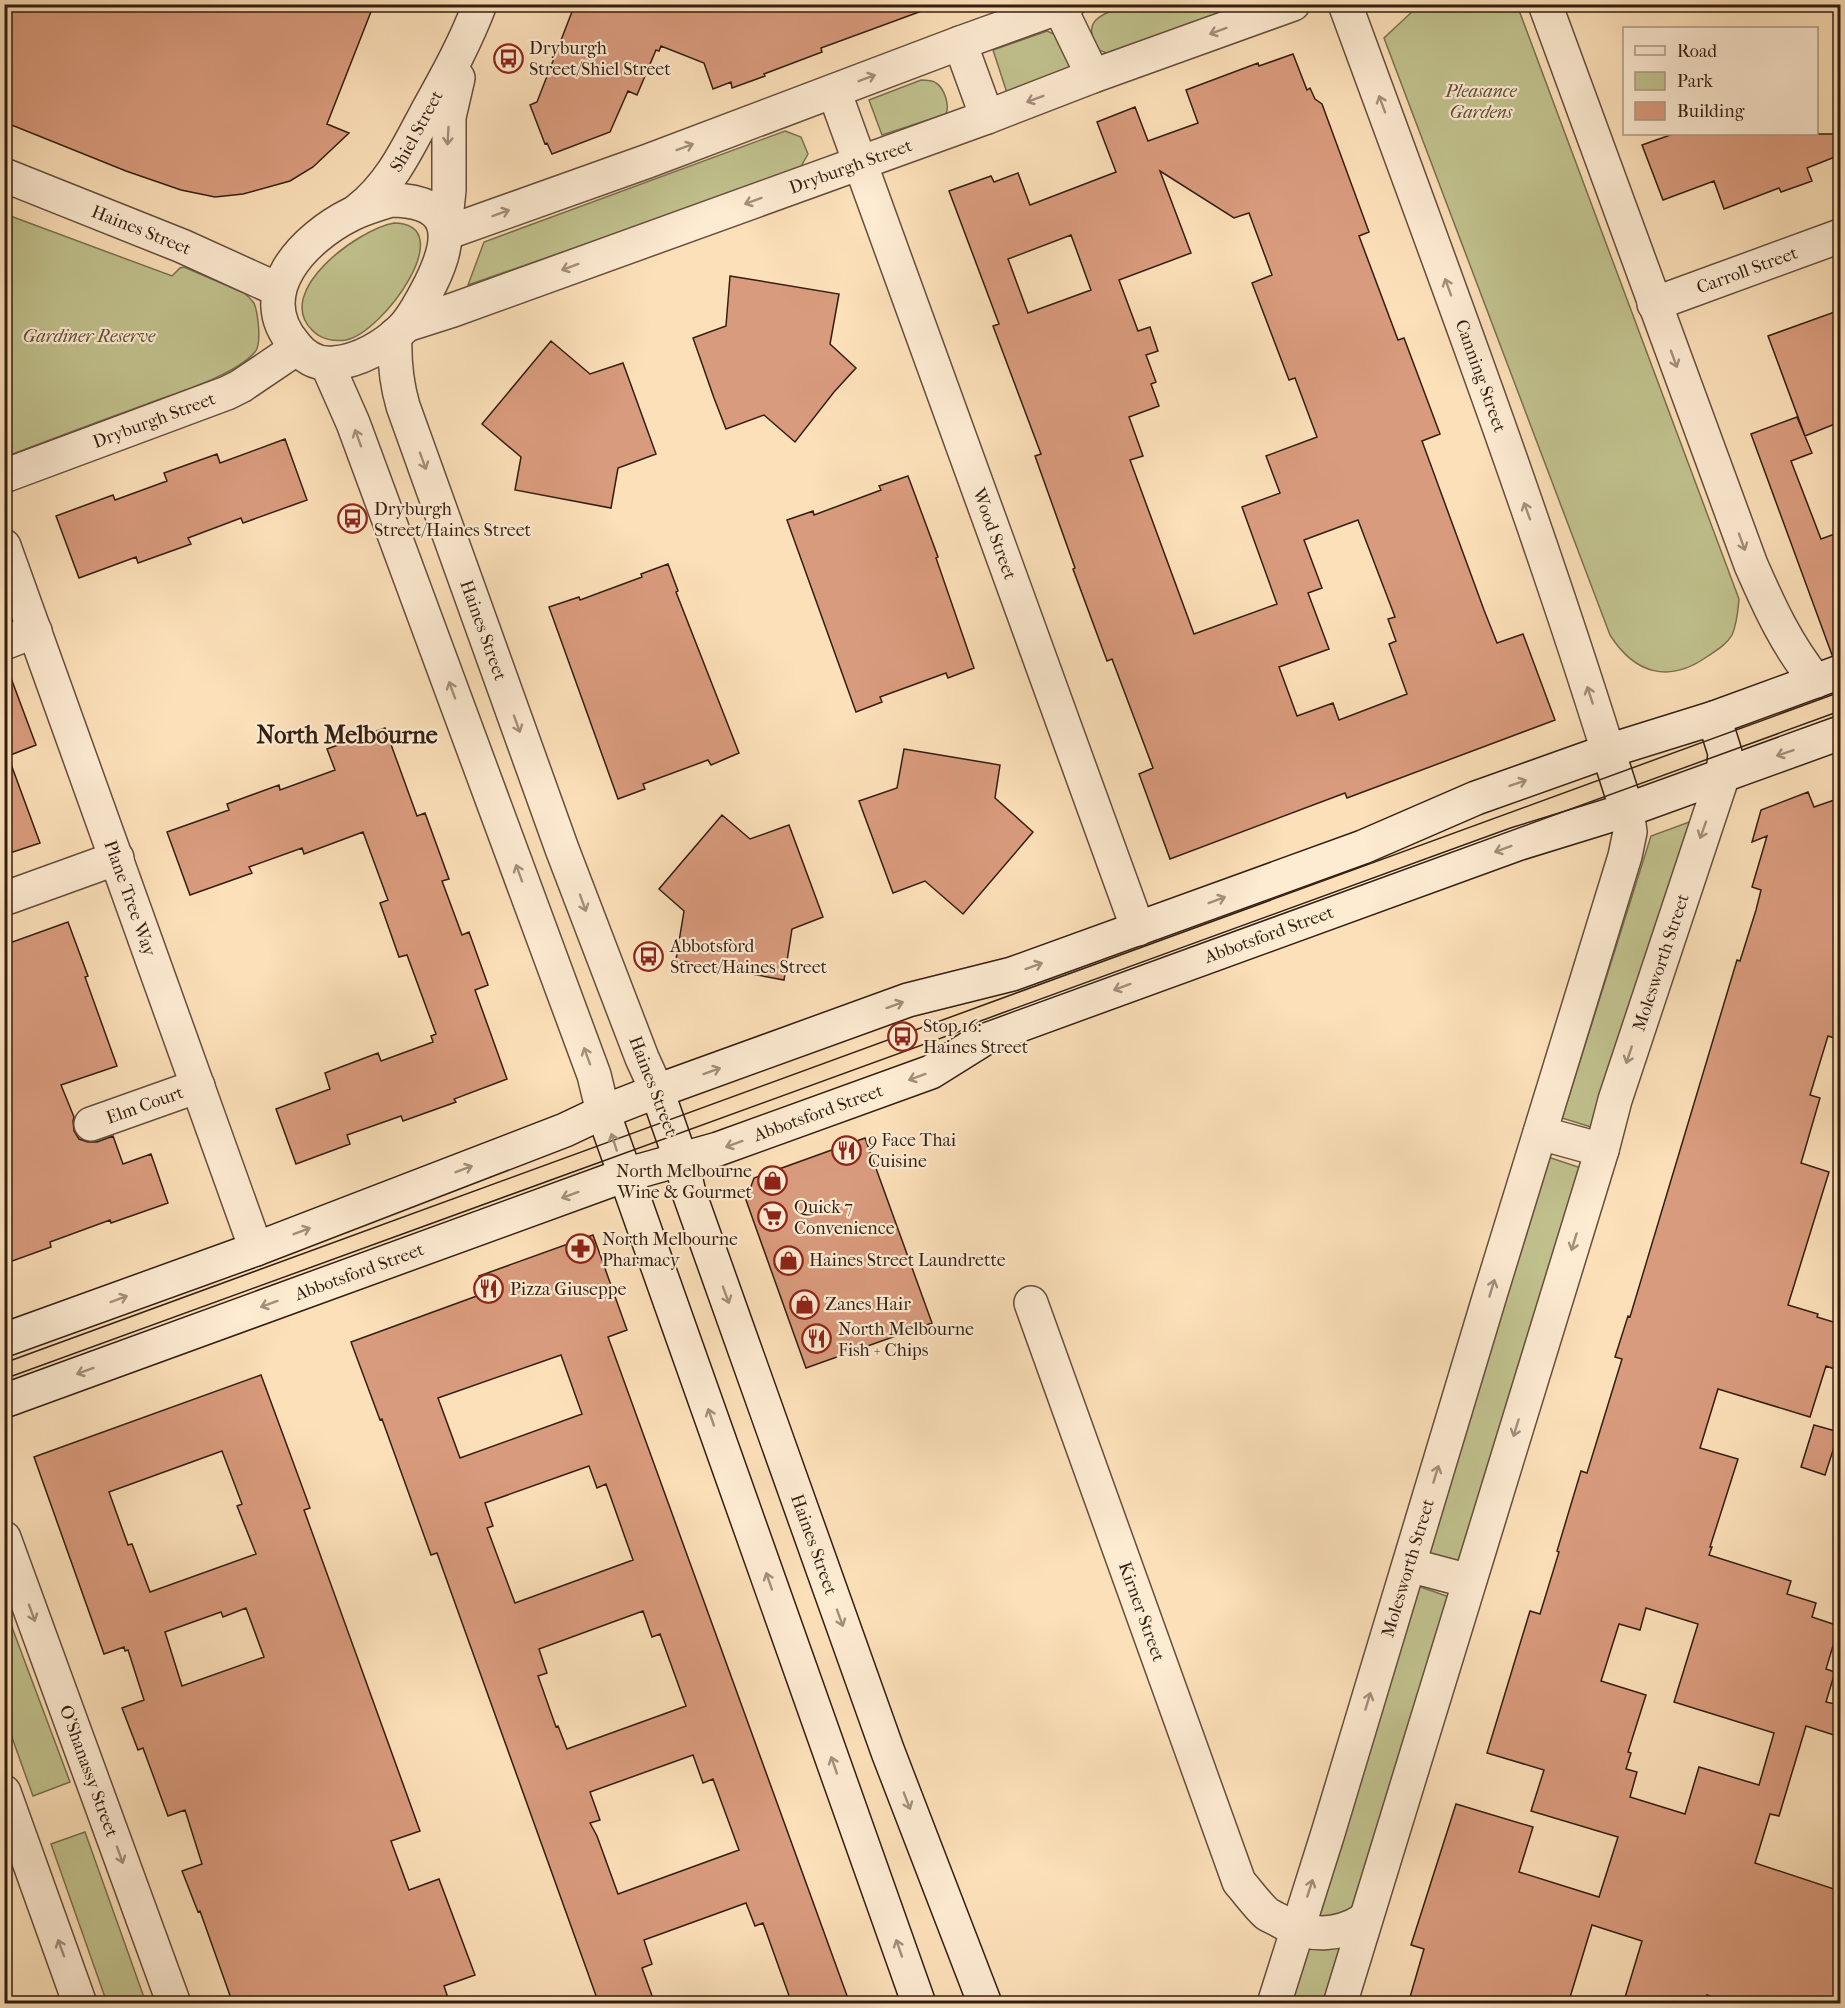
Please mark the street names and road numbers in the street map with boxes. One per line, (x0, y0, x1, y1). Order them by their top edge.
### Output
street label: Shiel Street (385, 86, 448, 176)
street label: Dryburgh Street (786, 134, 915, 198)
street label: Haines Street (89, 201, 195, 260)
street label: Carroll Street (1694, 242, 1801, 298)
street label: Canning Street (1451, 317, 1511, 436)
street label: Dryburgh Street (90, 388, 219, 453)
street label: Wood Street (968, 484, 1021, 583)
street label: Haines Street (456, 577, 511, 684)
street label: Plane Tree Way (100, 837, 161, 960)
street label: Molesworth Street (1628, 890, 1693, 1034)
street label: Abbotsford Street (1201, 901, 1337, 968)
street label: Haines Street (624, 1033, 682, 1139)
street label: Abbotsford Street (750, 1080, 886, 1146)
street label: Elm Court (103, 1081, 187, 1128)
street label: Abbotsford Street (291, 1238, 427, 1305)
street label: Haines Street (787, 1491, 842, 1598)
street label: Molesworth Street (1377, 1496, 1439, 1640)
street label: Kirner Street (1114, 1559, 1170, 1665)
street label: O'Shanassy Street (55, 1702, 123, 1840)

